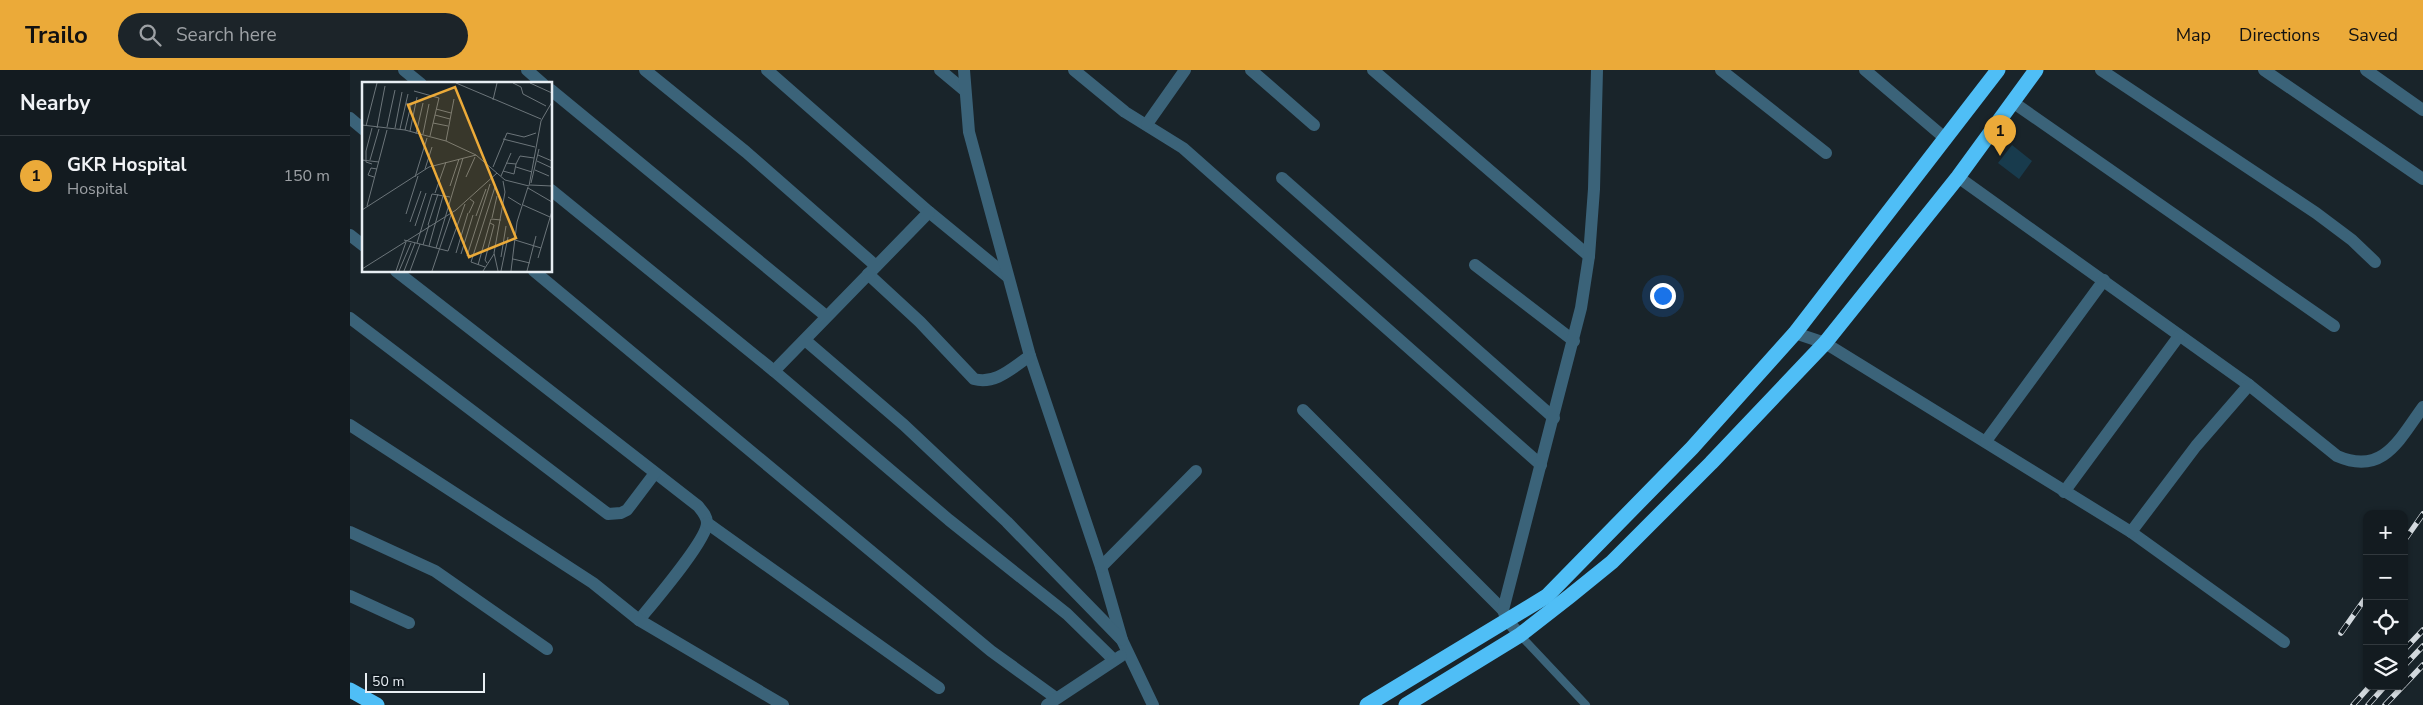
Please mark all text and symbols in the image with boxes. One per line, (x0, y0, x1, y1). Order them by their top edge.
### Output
search box (118, 13, 468, 58)
text: Trailo (25, 19, 88, 51)
icon: search (136, 21, 164, 49)
text: Search here (176, 22, 277, 48)
text: Map (2176, 23, 2211, 47)
text: Directions (2239, 23, 2320, 47)
text: Saved (2348, 23, 2398, 47)
inset map (362, 82, 552, 272)
text: Nearby (20, 89, 90, 117)
pin: 1 (1984, 115, 2016, 156)
text: GKR Hospital (67, 152, 187, 178)
text: 1 (31, 165, 41, 187)
text: 150 m (283, 165, 330, 187)
text: Hospital (67, 178, 128, 200)
your location (1650, 283, 1676, 309)
map controls (2363, 510, 2408, 690)
button: + (2363, 510, 2408, 555)
button: − (2363, 555, 2408, 600)
button: locate (2363, 600, 2408, 645)
button: layers (2363, 645, 2408, 690)
scale bar (365, 670, 485, 693)
text: 50 m (372, 672, 404, 691)

